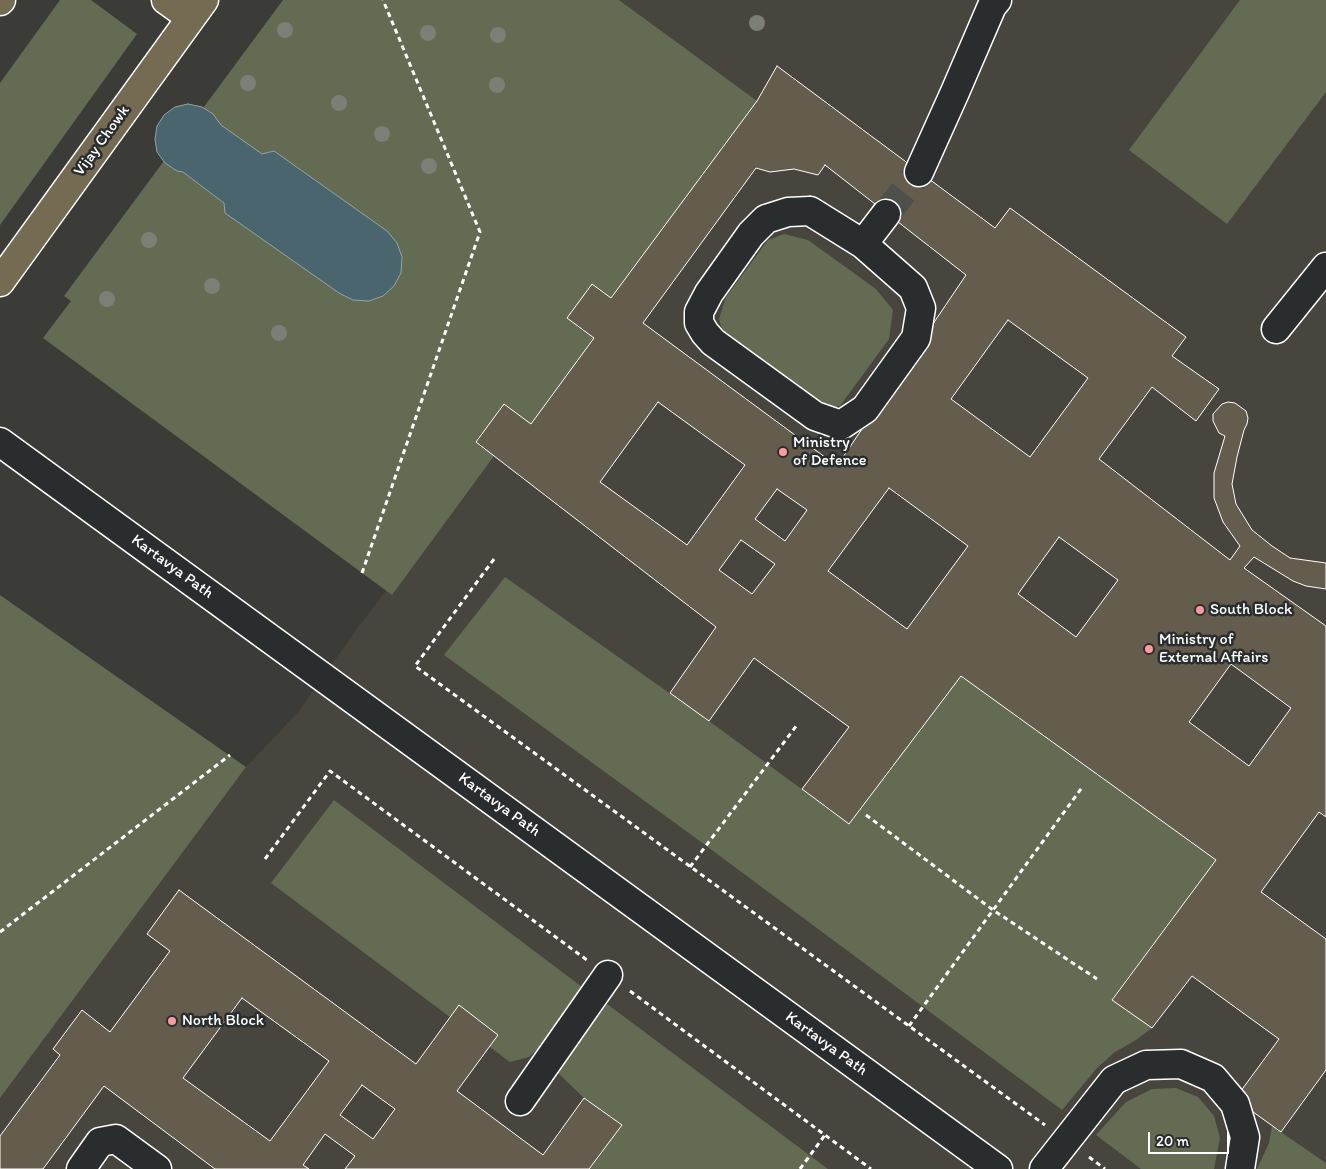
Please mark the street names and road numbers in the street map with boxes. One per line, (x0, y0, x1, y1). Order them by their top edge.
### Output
street label: Vijay Chowk (70, 102, 134, 180)
street label: Kartavya Path (127, 531, 217, 603)
street label: Kartavya Path (454, 769, 544, 841)
street label: Kartavya Path (781, 1008, 871, 1080)

